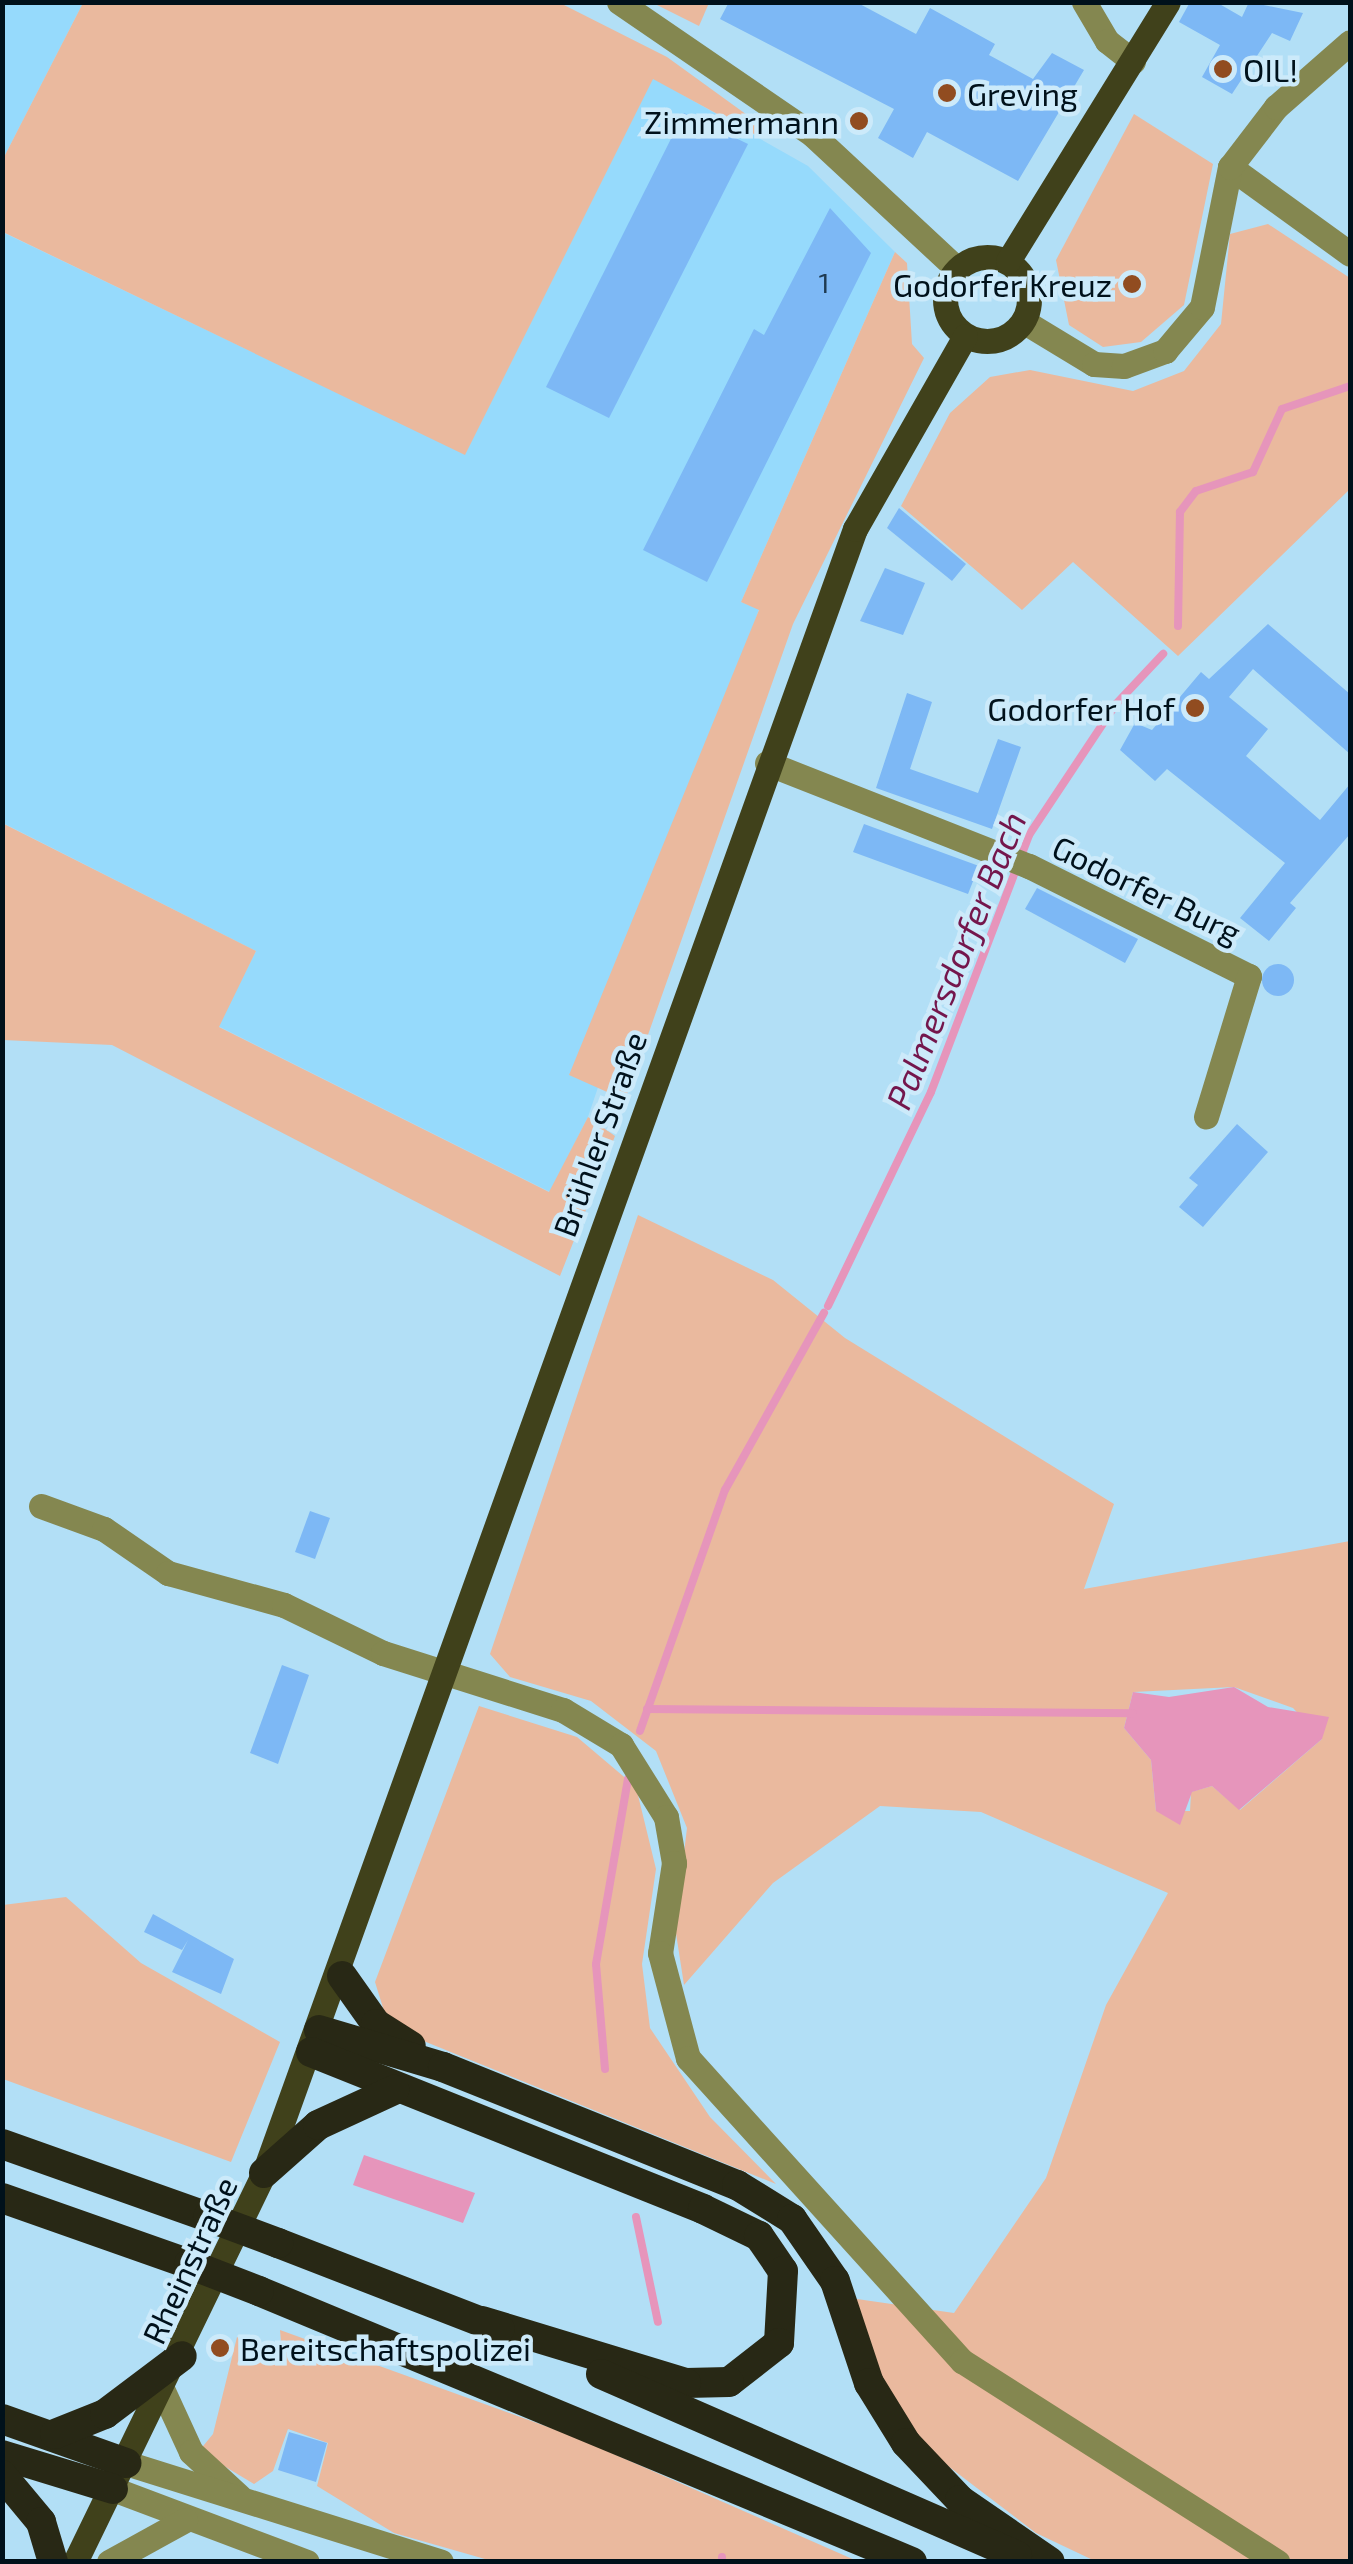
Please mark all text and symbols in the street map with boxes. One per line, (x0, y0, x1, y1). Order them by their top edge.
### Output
place label: OIL! (1243, 50, 1298, 88)
marker: OIL! (1212, 58, 1234, 80)
place label: Greving (967, 74, 1078, 112)
marker: Greving (936, 82, 958, 104)
place label: Zimmermann (644, 102, 839, 140)
marker: Zimmermann (848, 110, 870, 132)
house number: 1 (818, 265, 830, 299)
place label: Godorfer Kreuz (892, 265, 1112, 303)
marker: Godorfer Kreuz (1121, 273, 1143, 295)
place label: Godorfer Hof (987, 689, 1175, 727)
marker: Godorfer Hof (1184, 697, 1206, 719)
water label: Palmersdorfer Bach (876, 805, 1034, 1115)
street label: Godorfer Burg (1046, 827, 1248, 951)
street label: Brühler Straße (544, 1026, 654, 1242)
street label: Rheinstraße (134, 2170, 244, 2350)
place label: Bereitschaftspolizei (240, 2329, 531, 2367)
marker: Bereitschaftspolizei (209, 2337, 231, 2359)

